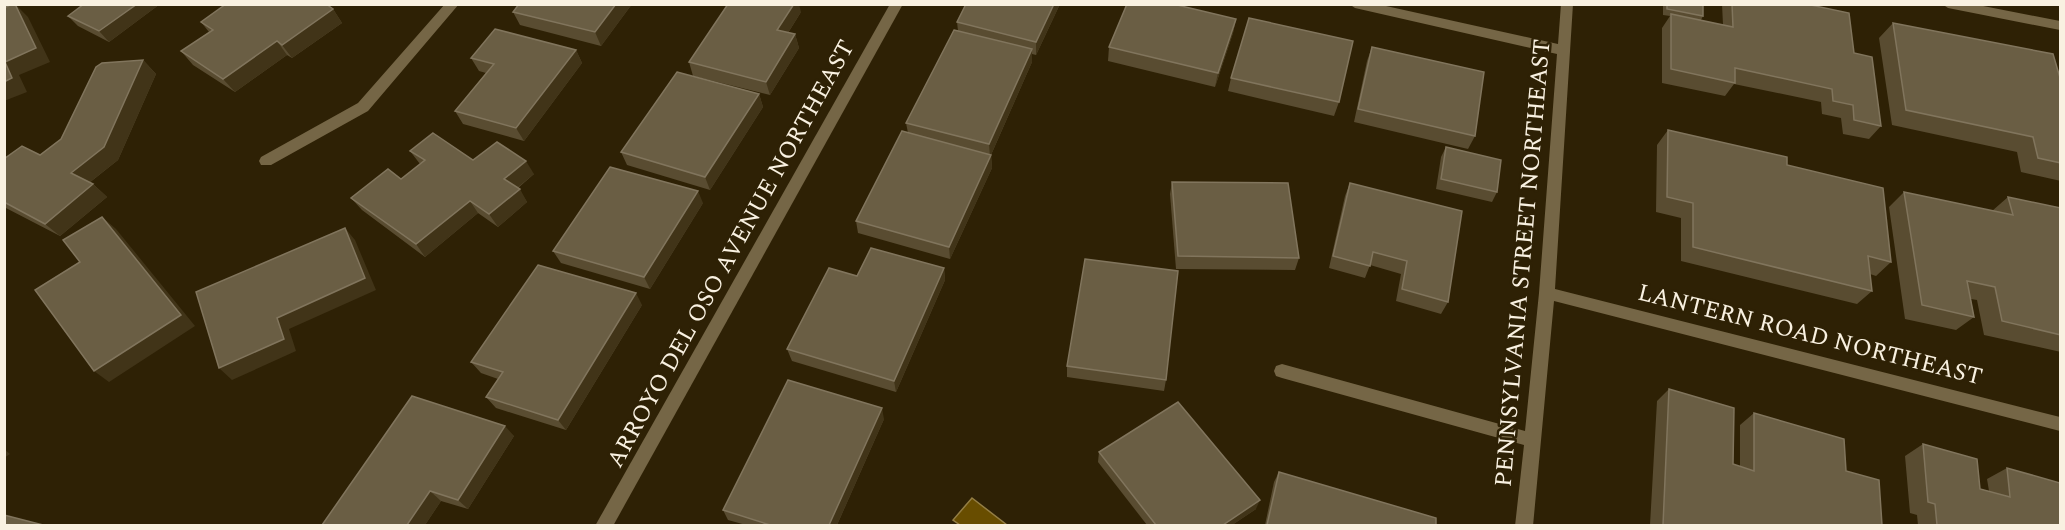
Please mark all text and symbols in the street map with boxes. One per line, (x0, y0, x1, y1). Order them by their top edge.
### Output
street label: ARROYO DEL OSO AVENUE NORTHEAST (598, 33, 864, 475)
street label: PENNSYLVANIA STREET NORTHEAST (1485, 38, 1561, 488)
street label: LANTERN ROAD NORTHEAST (1634, 275, 1986, 395)

